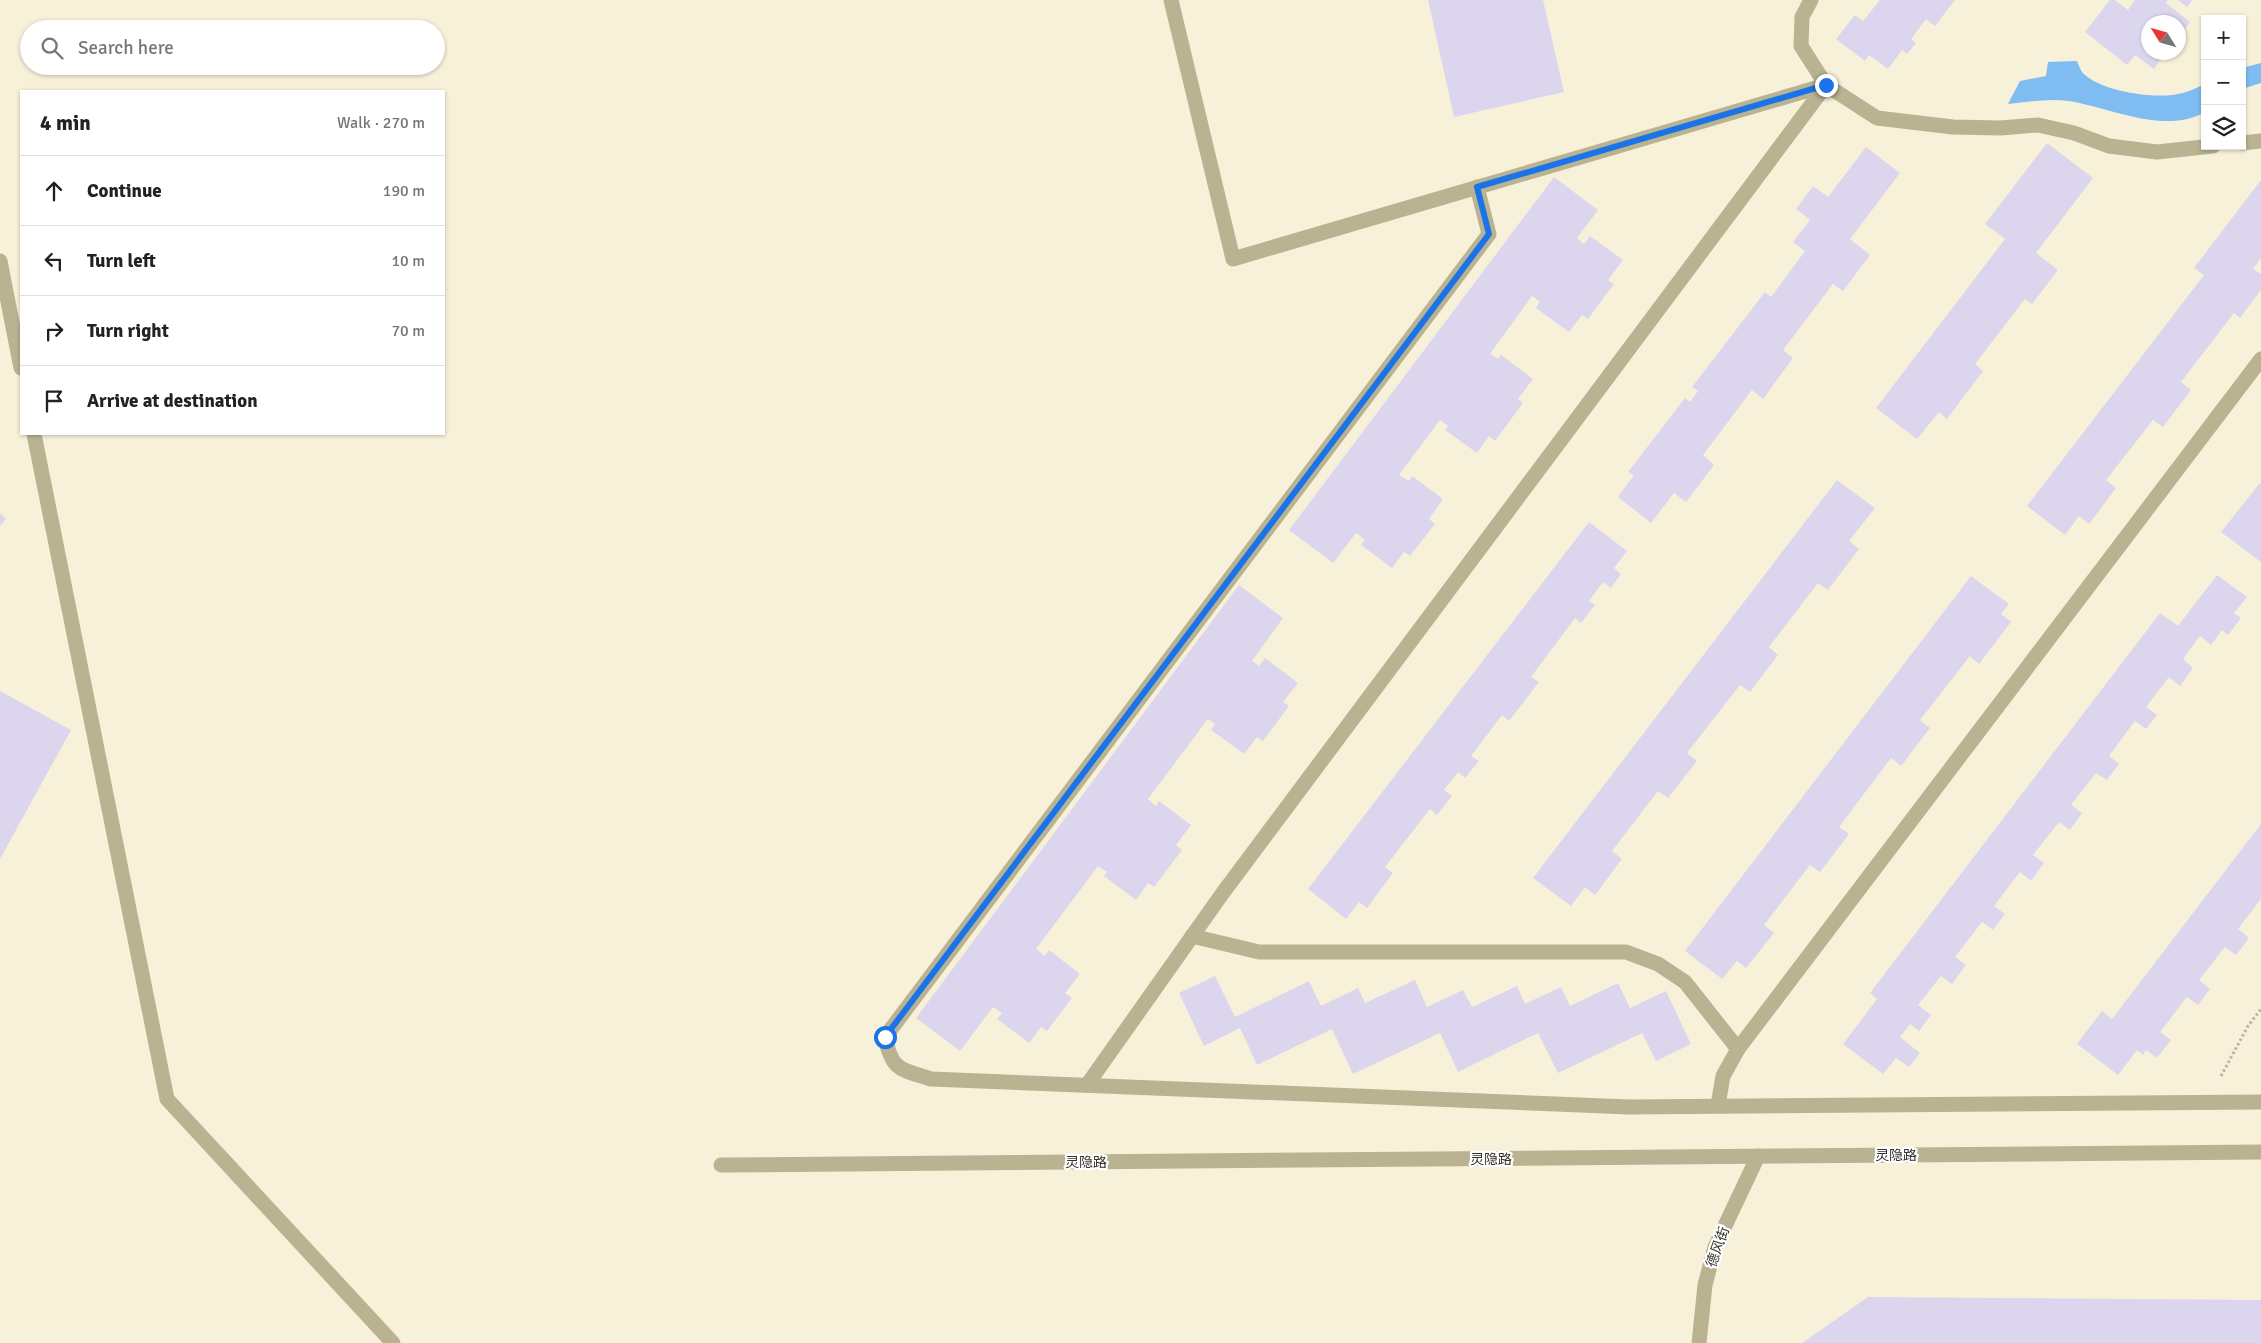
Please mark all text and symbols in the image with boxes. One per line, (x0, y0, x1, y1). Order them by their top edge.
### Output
north arrow (2141, 15, 2186, 60)
map controls (2201, 15, 2246, 150)
button: + (2201, 15, 2246, 60)
search box (20, 20, 445, 75)
icon: search (38, 34, 66, 62)
text: Search here (78, 36, 174, 60)
button: − (2201, 60, 2246, 105)
route end (1815, 74, 1838, 97)
button: layers (2201, 105, 2246, 150)
text: 4 min (40, 110, 91, 136)
text: Walk · 270 m (337, 113, 425, 133)
icon: ahead (40, 177, 68, 205)
text: Continue (87, 179, 162, 203)
text: 190 m (383, 181, 425, 201)
icon: left (40, 247, 68, 275)
text: Turn left (87, 249, 156, 273)
text: 10 m (391, 251, 425, 271)
icon: right (40, 317, 68, 345)
text: Turn right (87, 319, 169, 343)
text: 70 m (391, 321, 425, 341)
icon: arrive (40, 387, 68, 415)
text: Arrive at destination (87, 389, 258, 413)
route start (874, 1026, 897, 1049)
street label: 灵隐路 (1875, 1147, 1917, 1164)
street label: 灵隐路 (1470, 1151, 1512, 1168)
street label: 灵隐路 (1065, 1154, 1107, 1171)
street label: 德风街 (1703, 1224, 1733, 1270)

